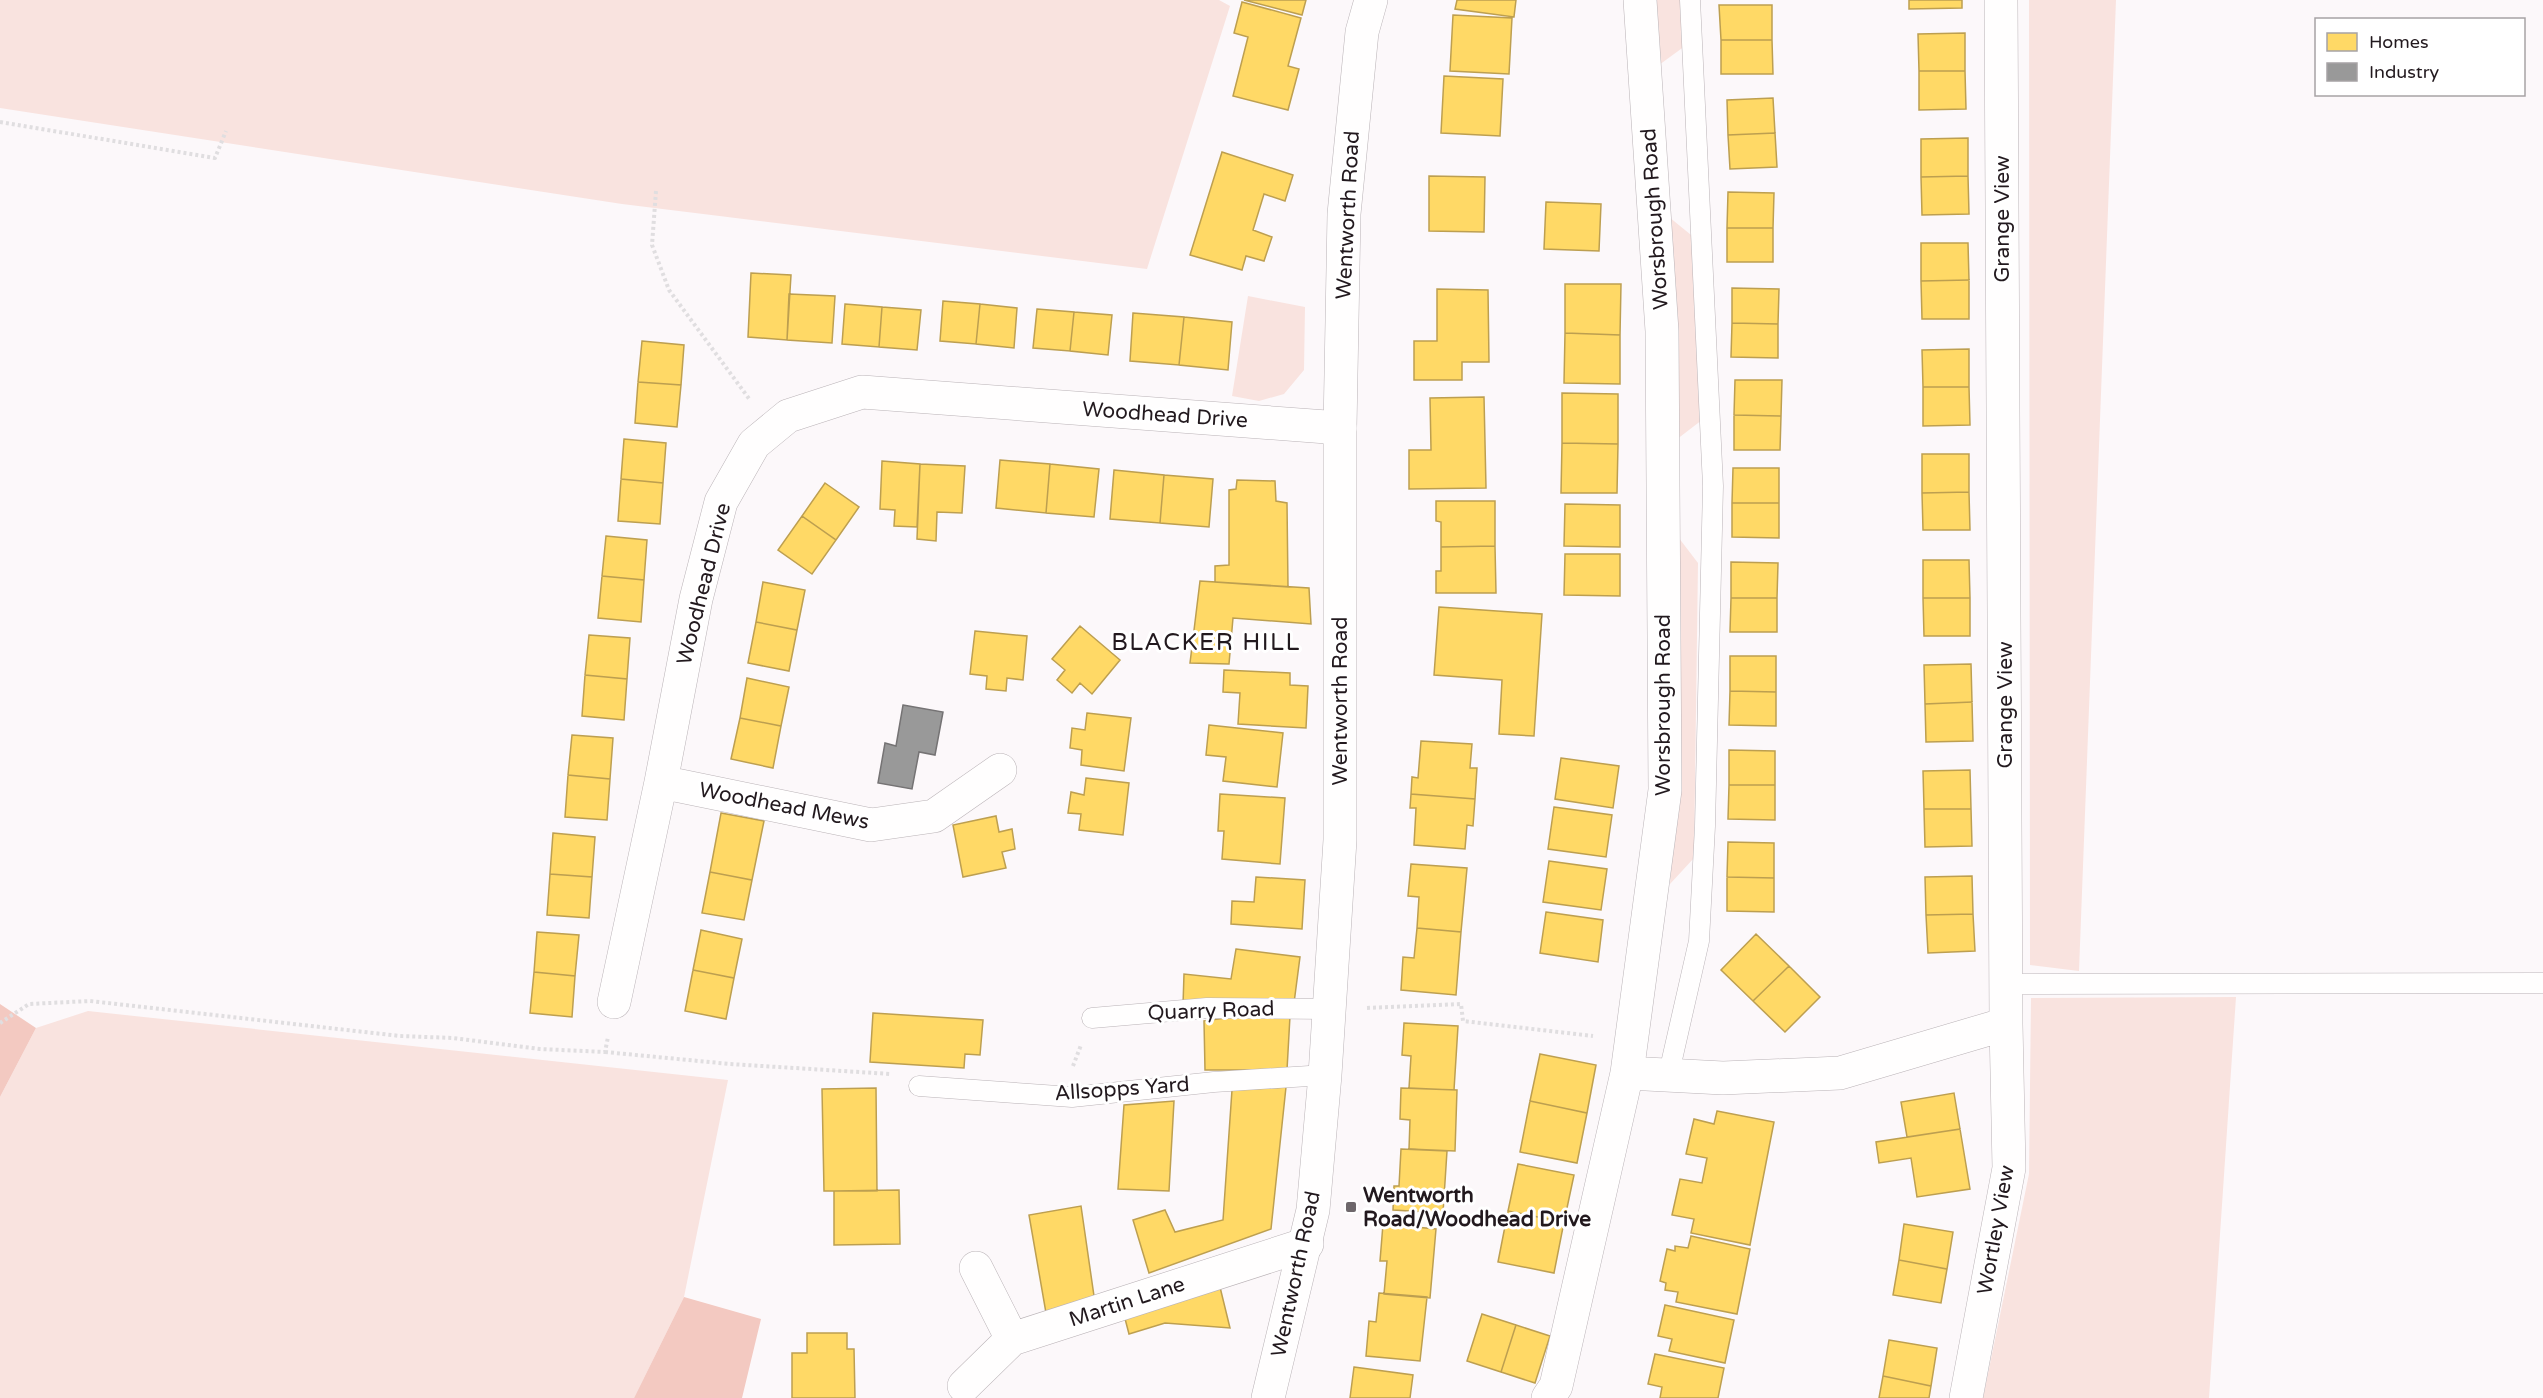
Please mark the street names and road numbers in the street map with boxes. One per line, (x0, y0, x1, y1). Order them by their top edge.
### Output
street label: Worsbrough Road (1636, 127, 1674, 311)
street label: Wentworth Road (1331, 130, 1365, 300)
street label: Grange View (1990, 155, 2015, 283)
street label: Woodhead Drive (1081, 397, 1249, 433)
street label: Woodhead Drive (672, 500, 736, 668)
street label: Worsbrough Road (1651, 614, 1676, 796)
street label: Wentworth Road (1328, 617, 1353, 785)
street label: Grange View (1993, 641, 2018, 769)
street label: Woodhead Mews (697, 777, 871, 835)
street label: Quarry Road (1147, 996, 1275, 1026)
street label: Allsopps Yard (1054, 1072, 1190, 1106)
street label: Wortley View (1972, 1163, 2020, 1297)
street label: Wentworth Road (1266, 1189, 1326, 1359)
street label: Martin Lane (1066, 1272, 1188, 1332)

